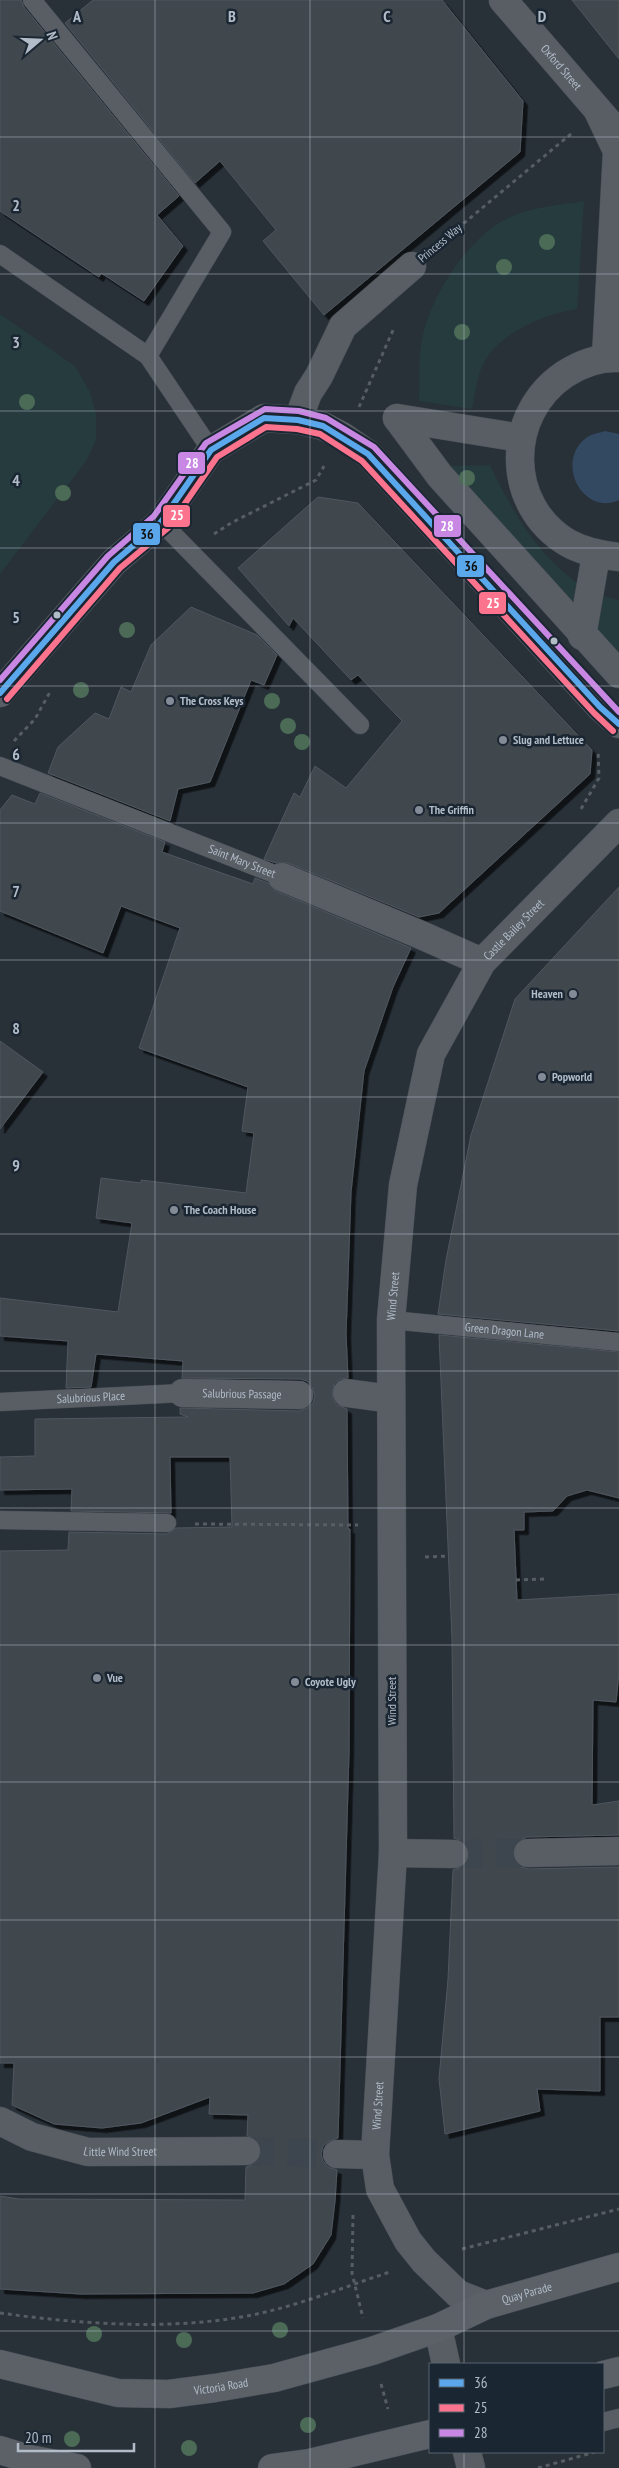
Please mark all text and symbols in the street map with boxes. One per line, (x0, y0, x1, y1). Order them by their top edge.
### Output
text: A (72, 6, 82, 26)
text: B (228, 6, 236, 26)
text: C (383, 6, 391, 26)
text: D (538, 6, 547, 26)
north arrow (15, 15, 65, 65)
text: N (43, 29, 62, 42)
street label: Oxford Street (538, 41, 586, 93)
text: 2 (12, 195, 20, 215)
street label: Princess Way (415, 220, 465, 265)
text: 3 (12, 332, 20, 352)
line badge: 28 (177, 451, 206, 475)
text: 28 (185, 454, 199, 472)
text: 4 (12, 470, 20, 490)
line badge: 25 (162, 504, 191, 528)
text: 25 (170, 506, 184, 524)
line badge: 28 (433, 514, 462, 538)
text: 28 (440, 517, 454, 535)
line badge: 36 (132, 522, 161, 546)
text: 36 (140, 525, 154, 543)
line badge: 36 (456, 554, 485, 578)
text: 36 (464, 557, 478, 575)
line badge: 25 (478, 591, 507, 615)
text: 25 (486, 594, 500, 612)
text: 5 (12, 607, 20, 627)
unlabelled marker (52, 610, 62, 620)
unlabelled marker (549, 636, 559, 646)
place label: The Cross Keys (180, 693, 243, 708)
marker: The Cross Keys (164, 695, 176, 707)
place label: Slug and Lettuce (513, 732, 584, 747)
marker: Slug and Lettuce (497, 734, 509, 746)
text: 6 (12, 744, 20, 764)
place label: The Griffin (429, 802, 474, 817)
marker: The Griffin (413, 804, 425, 816)
street label: Saint Mary Street (206, 841, 279, 881)
text: 7 (12, 881, 20, 901)
street label: Castle Bailey Street (480, 895, 547, 963)
place label: Heaven (531, 986, 563, 1001)
marker: Heaven (567, 988, 579, 1000)
text: 8 (12, 1018, 20, 1038)
place label: Popworld (552, 1069, 592, 1084)
marker: Popworld (536, 1071, 548, 1083)
text: 9 (12, 1155, 20, 1175)
place label: The Coach House (184, 1202, 256, 1217)
marker: The Coach House (168, 1204, 180, 1216)
street label: Wind Street (383, 1271, 402, 1321)
street label: Green Dragon Lane (464, 1319, 545, 1342)
street label: Salubrious Passage (202, 1385, 282, 1402)
street label: Salubrious Place (56, 1388, 125, 1406)
place label: Vue (106, 1670, 123, 1685)
marker: Vue (91, 1672, 103, 1684)
place label: Coyote Ugly (305, 1674, 356, 1689)
marker: Coyote Ugly (289, 1676, 301, 1688)
street label: Wind Street (384, 1676, 399, 1725)
street label: Wind Street (369, 2080, 386, 2130)
street label: Little Wind Street (82, 2143, 157, 2159)
street label: Quay Parade (500, 2279, 554, 2307)
legend (429, 2363, 604, 2453)
text: 36 (474, 2373, 488, 2392)
street label: Victoria Road (192, 2375, 249, 2398)
text: 25 (474, 2398, 488, 2417)
scale bar (18, 2420, 134, 2452)
text: 28 (474, 2423, 488, 2442)
text: 20 m (25, 2428, 51, 2447)

